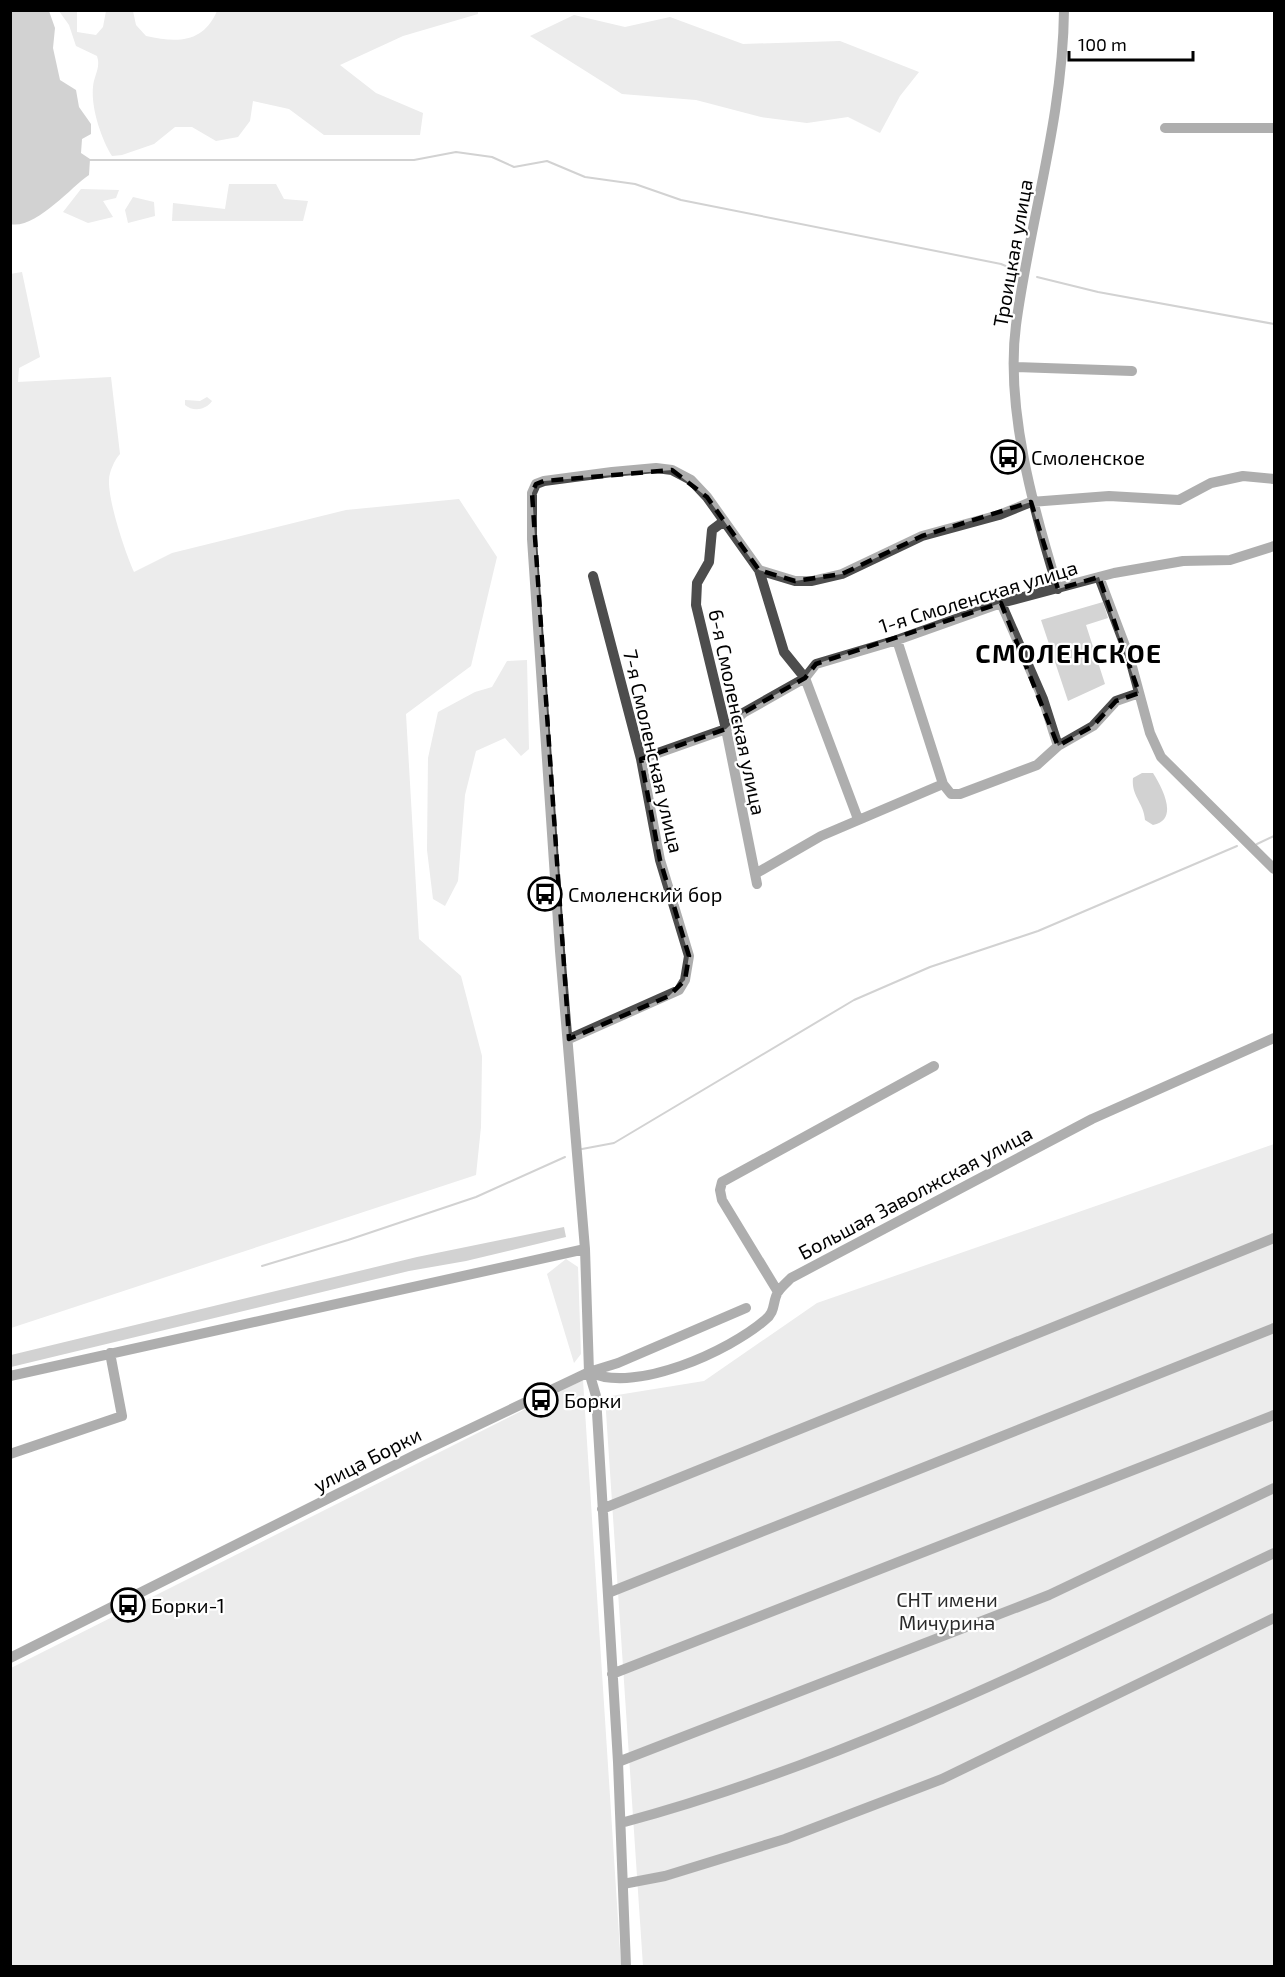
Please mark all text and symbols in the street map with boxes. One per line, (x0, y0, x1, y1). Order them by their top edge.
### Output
scale bar (1069, 24, 1194, 62)
text: 100 m (1078, 33, 1127, 55)
street label: Троицкая улица (987, 177, 1038, 329)
bus stop icon: Смоленское (990, 439, 1026, 475)
place label: Смоленское (1031, 445, 1145, 469)
street label: 1-я Смоленская улица (876, 554, 1080, 639)
street label: 6-я Смоленская улица (703, 607, 772, 817)
district label: СМОЛЕНСКОЕ (975, 637, 1163, 668)
street label: 7-я Смоленская улица (618, 647, 689, 855)
bus stop icon: Смоленский бор (527, 876, 563, 912)
place label: Смоленский бор (568, 882, 722, 906)
street label: Большая Заволжская улица (794, 1120, 1036, 1265)
bus stop icon: Борки (523, 1382, 559, 1418)
place label: Борки (564, 1388, 622, 1412)
street label: улица Борки (309, 1422, 425, 1497)
bus stop icon: Борки-1 (110, 1587, 146, 1623)
park label: СНТ имени Мичурина (896, 1587, 998, 1635)
place label: Борки-1 (151, 1593, 225, 1617)

